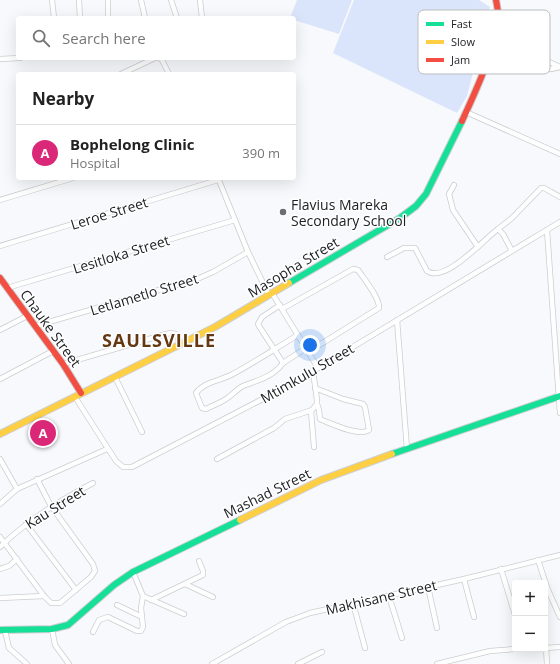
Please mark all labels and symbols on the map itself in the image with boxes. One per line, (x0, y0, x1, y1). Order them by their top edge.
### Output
legend (418, 10, 550, 74)
text: Fast (451, 16, 472, 31)
text: Slow (451, 34, 475, 49)
text: Jam (450, 52, 470, 67)
street label: Leroe Street (68, 192, 150, 234)
place label: Flavius Mareka Secondary School (291, 195, 406, 230)
marker: Flavius Mareka Secondary School (278, 207, 288, 217)
street label: Lesitloka Street (70, 230, 172, 278)
street label: Masopha Street (244, 232, 342, 302)
street label: Letlametlo Street (88, 269, 200, 319)
street label: Chauke Street (16, 285, 86, 371)
district label: SAULSVILLE (102, 328, 216, 352)
your location (300, 335, 320, 355)
street label: Mtimkulu Street (257, 339, 357, 407)
pin: A (30, 418, 56, 448)
street label: Mashad Street (220, 464, 314, 522)
street label: Kau Street (21, 481, 89, 533)
street label: Makhisane Street (324, 575, 438, 619)

